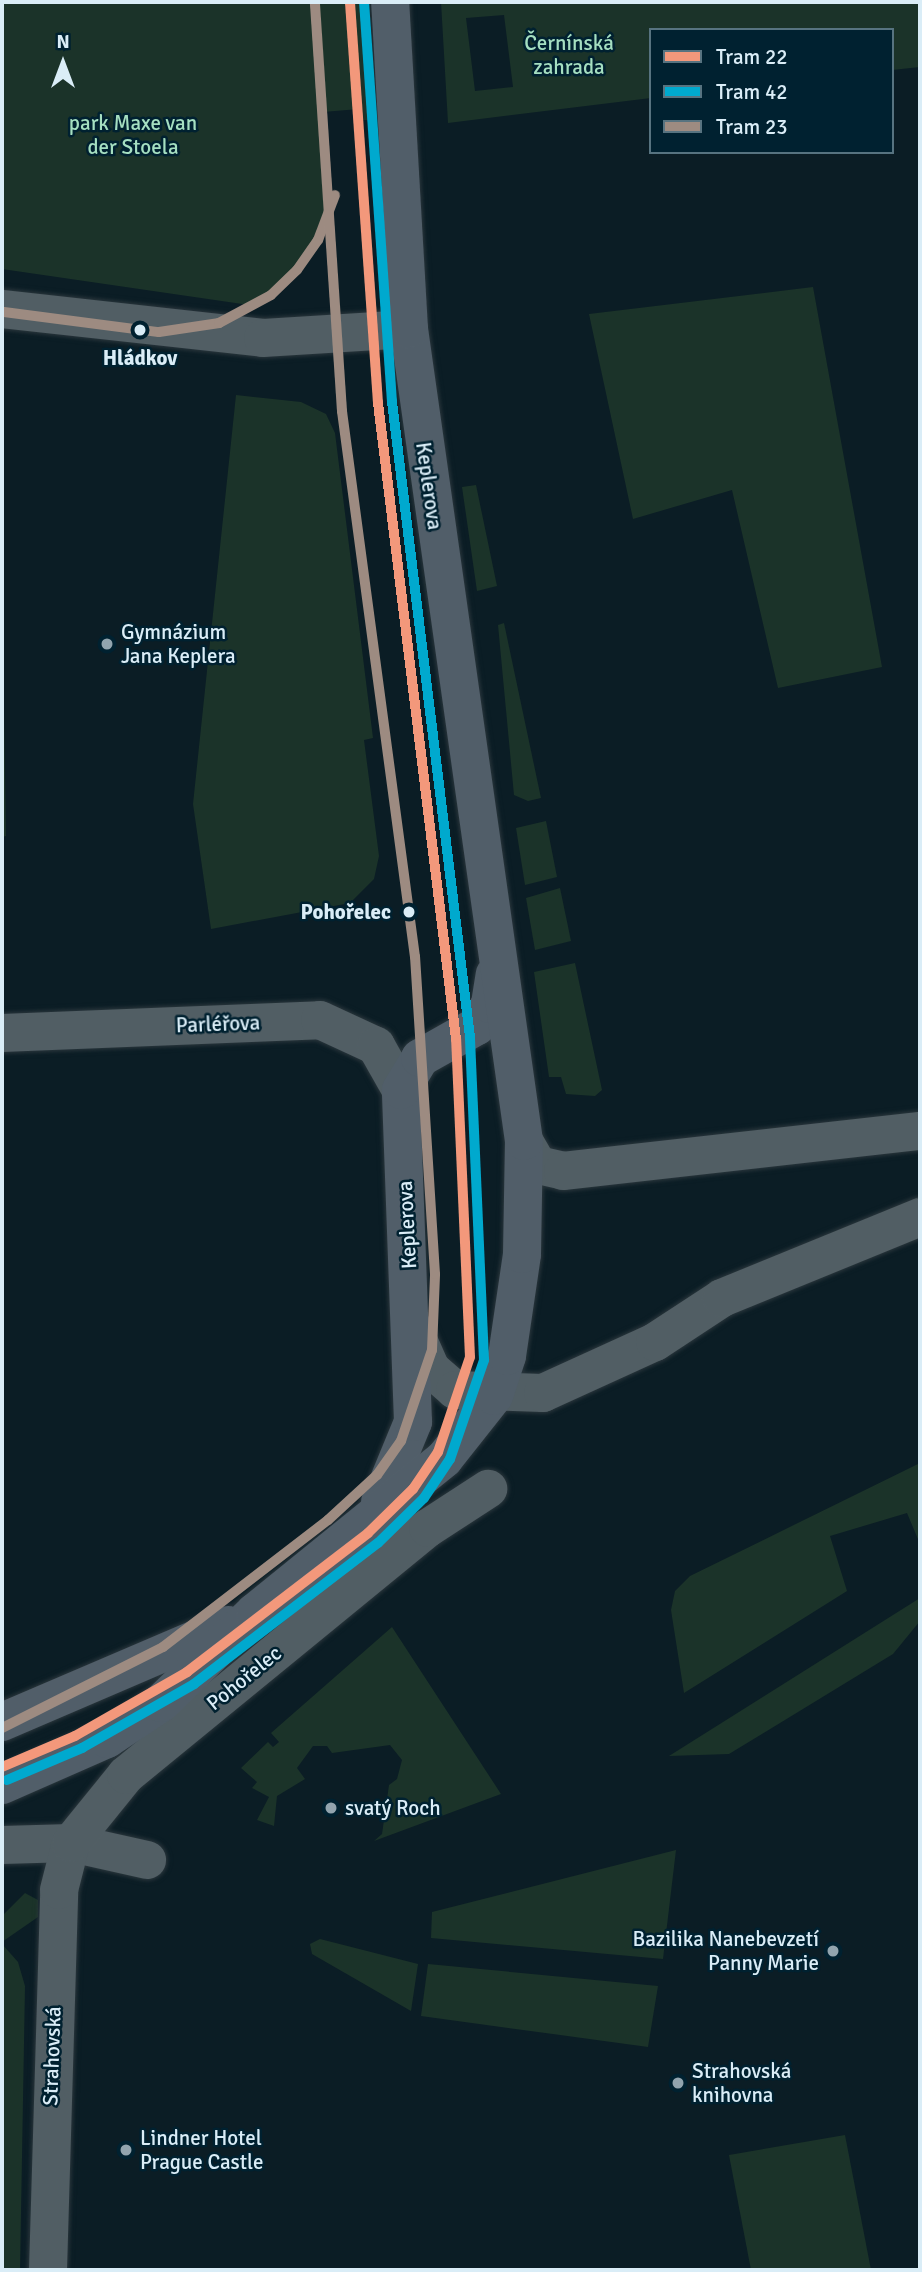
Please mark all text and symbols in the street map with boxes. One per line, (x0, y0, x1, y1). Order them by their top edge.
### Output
north arrow (28, 28, 98, 98)
legend (649, 28, 894, 154)
text: N (56, 30, 70, 54)
park label: Černínská zahrada (524, 30, 614, 80)
text: Tram 22 (716, 44, 788, 70)
text: Tram 42 (716, 79, 788, 105)
park label: park Maxe van der Stoela (69, 110, 197, 160)
text: Tram 23 (716, 114, 788, 140)
marker: Hládkov (128, 318, 152, 342)
place label: Hládkov (103, 345, 177, 371)
street label: Keplerova (410, 440, 448, 532)
place label: Gymnázium Jana Keplera (121, 619, 236, 669)
marker: Gymnázium Jana Keplera (99, 636, 115, 652)
place label: Pohořelec (301, 899, 391, 925)
marker: Pohořelec (397, 900, 421, 924)
street label: Parléřova (175, 1010, 261, 1038)
street label: Keplerova (392, 1180, 422, 1270)
street label: Pohořelec (202, 1640, 286, 1716)
place label: svatý Roch (345, 1795, 441, 1821)
marker: svatý Roch (323, 1800, 339, 1816)
place label: Bazilika Nanebevzetí Panny Marie (632, 1926, 819, 1976)
marker: Bazilika Nanebevzetí Panny Marie (825, 1943, 841, 1959)
street label: Strahovská (38, 2006, 66, 2106)
place label: Strahovská knihovna (692, 2058, 791, 2108)
marker: Strahovská knihovna (670, 2075, 686, 2091)
place label: Lindner Hotel Prague Castle (140, 2125, 264, 2175)
marker: Lindner Hotel Prague Castle (118, 2142, 134, 2158)

